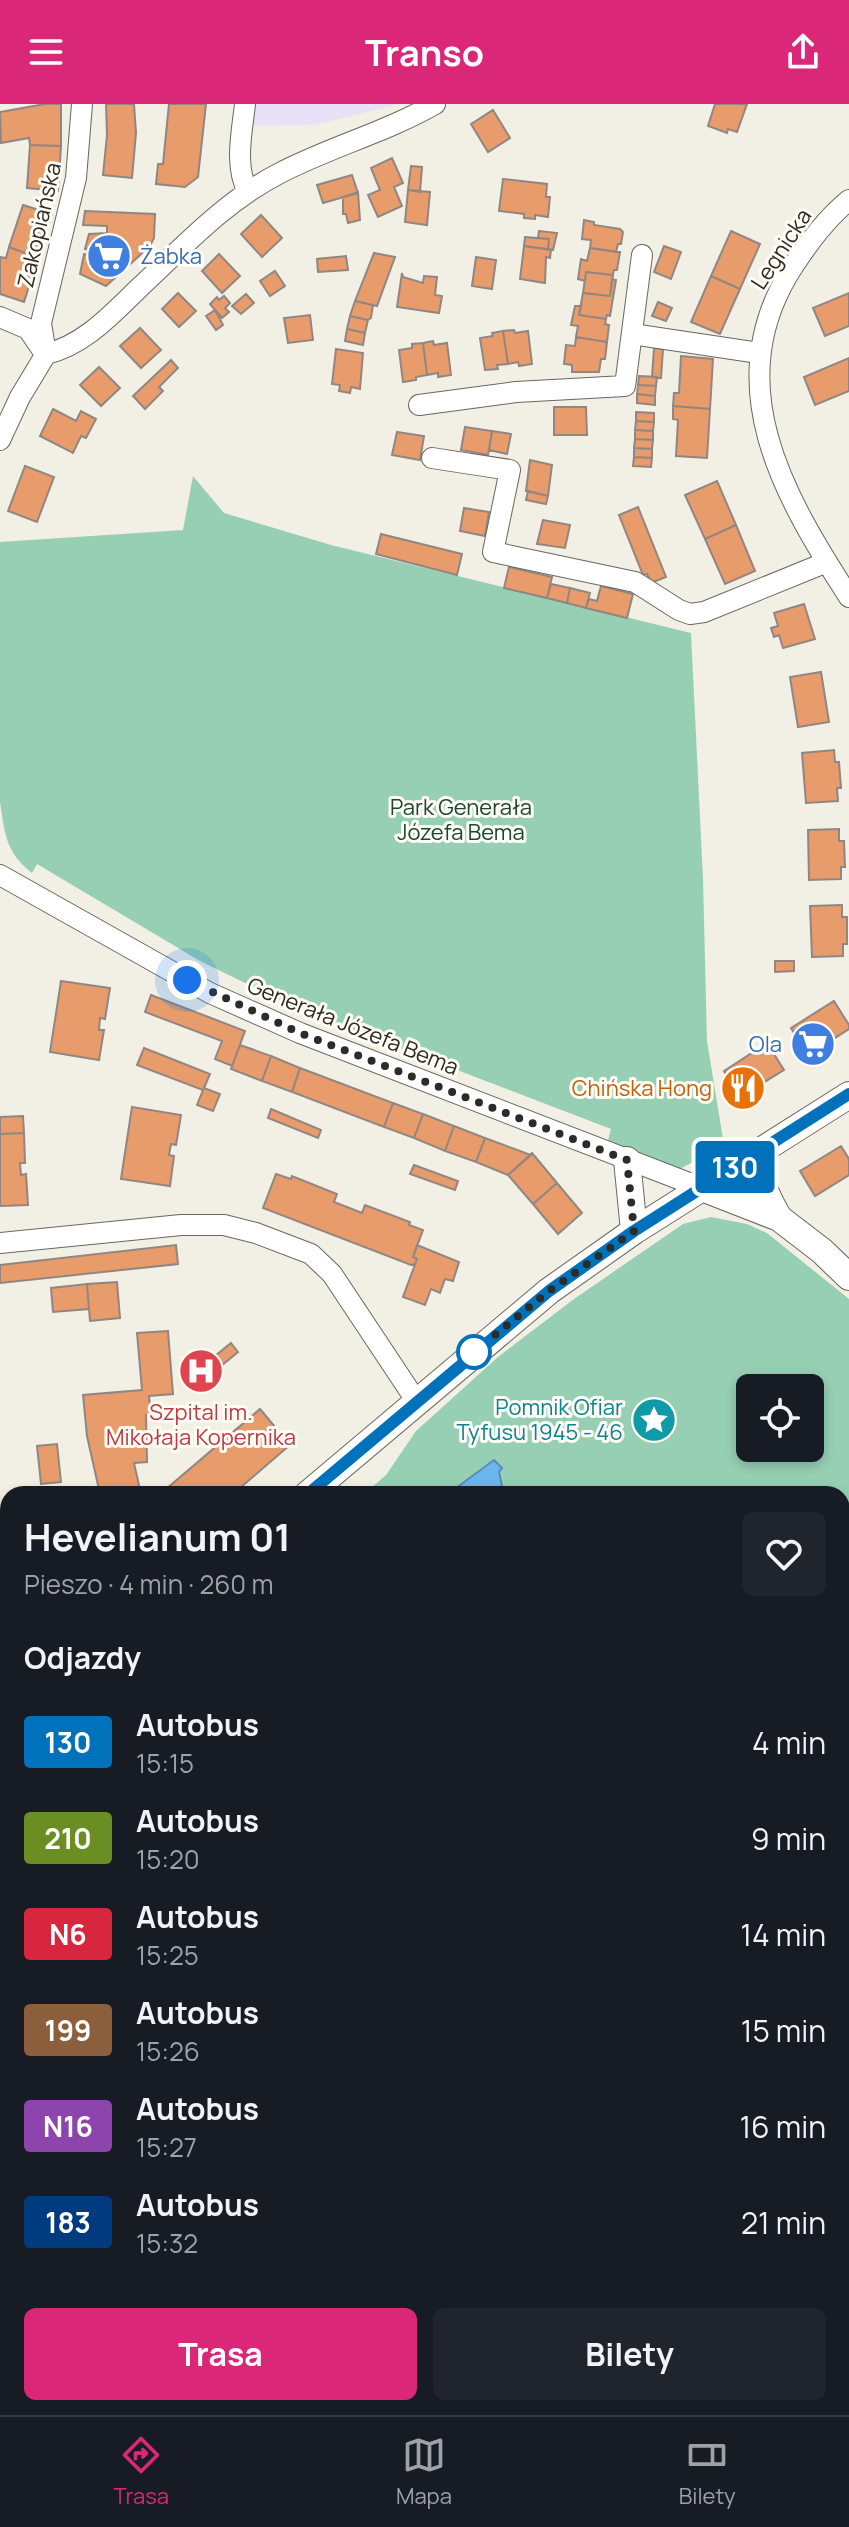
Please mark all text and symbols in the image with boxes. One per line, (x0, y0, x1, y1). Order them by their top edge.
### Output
text: Transo (365, 28, 484, 77)
icon: menu (24, 30, 68, 74)
icon: share (781, 30, 825, 74)
street label: Zakopiańska (10, 159, 68, 291)
street label: Legnicka (744, 203, 818, 295)
supermarket icon: Żabka (85, 232, 133, 280)
place label: Żabka (140, 241, 202, 271)
park label: Park Generała Józefa Bema (390, 792, 532, 847)
your location (167, 960, 207, 1000)
street label: Generała Józefa Bema (243, 970, 463, 1082)
supermarket icon: Ola (789, 1020, 837, 1068)
place label: Ola (749, 1029, 782, 1059)
restaurant icon: Chińska Hong (719, 1064, 767, 1112)
place label: Chińska Hong (572, 1073, 712, 1103)
line badge: 130 (689, 1141, 781, 1193)
text: 130 (712, 1148, 758, 1186)
unlabelled marker (457, 1335, 491, 1369)
hospital icon: Szpital im. Mikołaja Kopernika (177, 1347, 225, 1395)
map controls (736, 1374, 824, 1462)
button: locate (736, 1374, 824, 1462)
place label: Pomnik Ofiar Tyfusu 1945 - 46 (456, 1392, 623, 1447)
place icon: Pomnik Ofiar Tyfusu 1945 - 46 (630, 1396, 678, 1444)
place label: Szpital im. Mikołaja Kopernika (106, 1397, 296, 1452)
text: Hevelianum 01 (24, 1510, 291, 1562)
button: heart (742, 1512, 826, 1596)
text: Pieszo · 4 min · 260 m (24, 1566, 273, 1602)
text: Odjazdy (24, 1637, 141, 1678)
text: Autobus (136, 1704, 259, 1745)
text: 4 min (752, 1722, 826, 1763)
text: 130 (45, 1723, 91, 1761)
text: 15:15 (136, 1745, 194, 1781)
text: Autobus (136, 1800, 259, 1841)
text: 9 min (751, 1818, 826, 1859)
text: 210 (44, 1819, 92, 1857)
text: 15:20 (136, 1841, 200, 1877)
text: Autobus (136, 1896, 259, 1937)
text: 14 min (740, 1914, 826, 1955)
text: N6 (49, 1915, 87, 1953)
text: 15:25 (136, 1937, 199, 1973)
text: Autobus (136, 1992, 259, 2033)
text: 15 min (741, 2010, 826, 2051)
text: 199 (44, 2011, 92, 2049)
text: 15:26 (136, 2033, 200, 2069)
text: Autobus (136, 2088, 259, 2129)
text: 16 min (739, 2106, 826, 2147)
text: N16 (43, 2107, 93, 2145)
text: 15:27 (136, 2129, 197, 2165)
text: Autobus (136, 2184, 259, 2225)
text: 21 min (741, 2202, 826, 2243)
text: 183 (45, 2203, 91, 2241)
text: 15:32 (136, 2225, 198, 2261)
button: Trasa (24, 2308, 417, 2400)
button: Bilety (433, 2308, 826, 2400)
tab: Trasa (113, 2433, 169, 2511)
tab: Mapa (396, 2433, 452, 2511)
tab: Bilety (679, 2433, 736, 2511)

